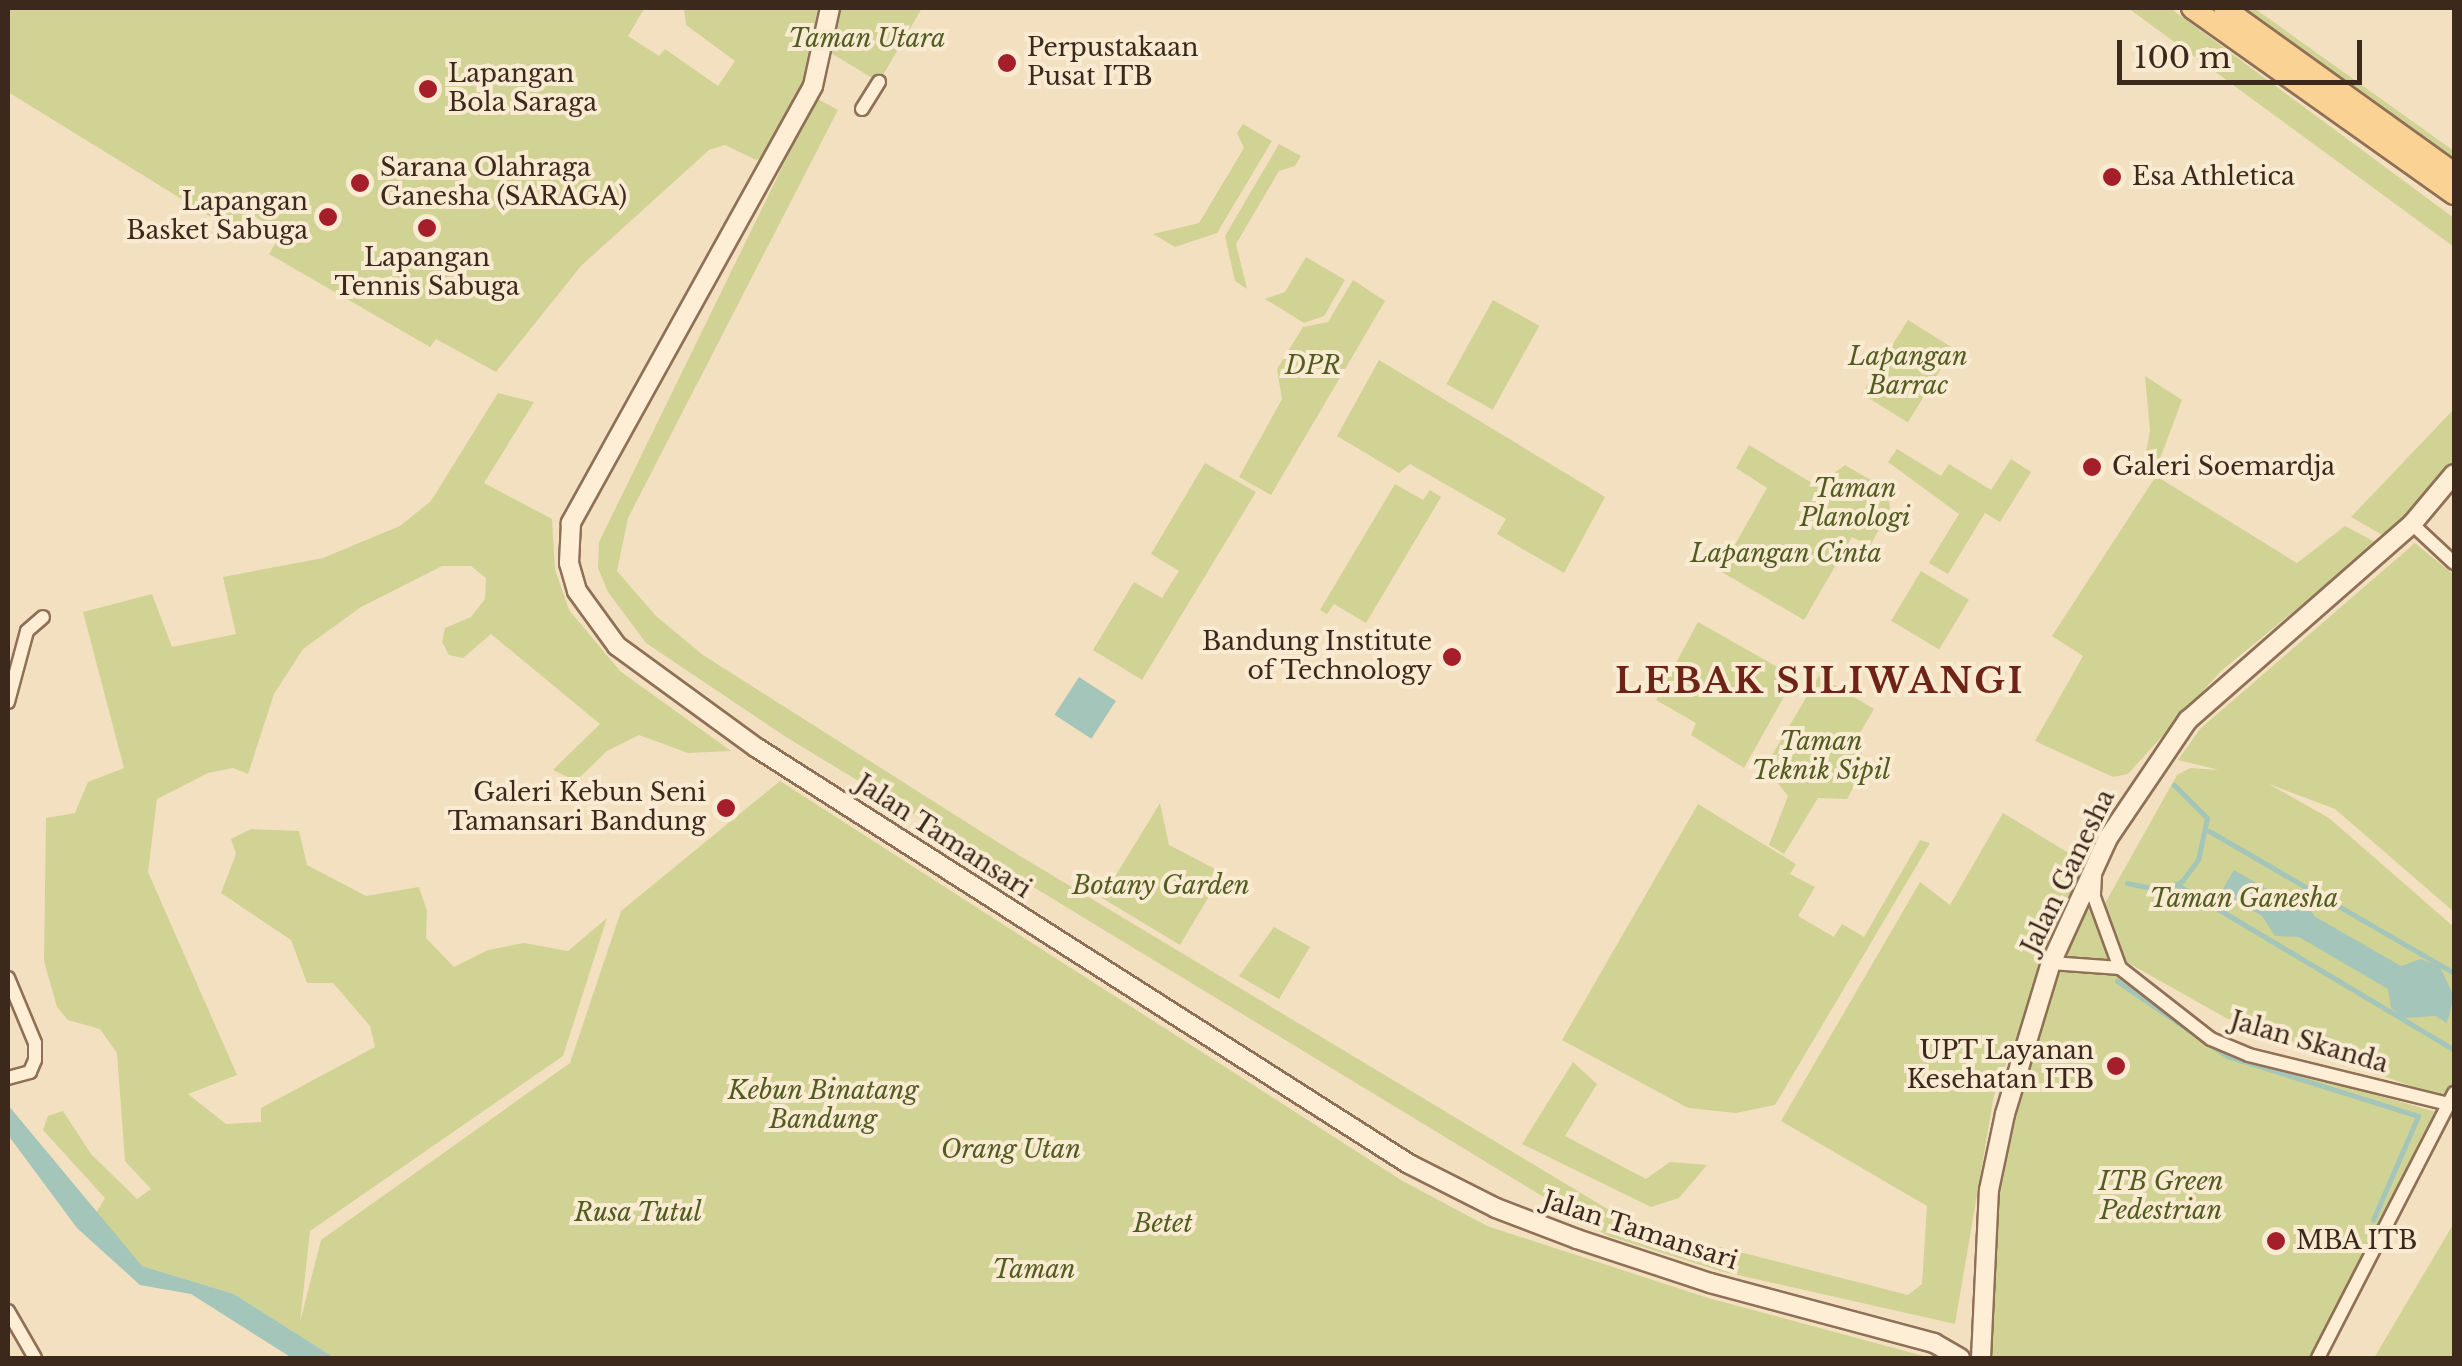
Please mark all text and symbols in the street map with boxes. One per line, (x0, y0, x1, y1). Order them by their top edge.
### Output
scale bar (2122, 20, 2367, 82)
park label: Taman Utara (788, 24, 946, 54)
place label: Perpustakaan Pusat ITB (1027, 34, 1198, 93)
text: 100 m (2134, 39, 2231, 76)
marker: Perpustakaan Pusat ITB (996, 52, 1018, 74)
place label: Lapangan Bola Saraga (448, 60, 597, 119)
marker: Lapangan Bola Saraga (417, 78, 439, 100)
place label: Sarana Olahraga Ganesha (SARAGA) (380, 154, 627, 213)
place label: Esa Athletica (2132, 162, 2296, 192)
marker: Esa Athletica (2101, 166, 2123, 188)
marker: Sarana Olahraga Ganesha (SARAGA) (349, 172, 371, 194)
place label: Lapangan Basket Sabuga (126, 188, 308, 247)
marker: Lapangan Basket Sabuga (317, 206, 339, 228)
marker: Lapangan Tennis Sabuga (416, 217, 438, 239)
place label: Lapangan Tennis Sabuga (334, 244, 520, 303)
park label: Lapangan Barrac (1848, 343, 1968, 402)
park label: DPR (1285, 351, 1341, 381)
place label: Galeri Soemardja (2112, 452, 2335, 482)
marker: Galeri Soemardja (2081, 456, 2103, 478)
park label: Taman Planologi (1800, 475, 1910, 534)
park label: Lapangan Cinta (1690, 539, 1882, 569)
place label: Bandung Institute of Technology (1202, 628, 1432, 687)
marker: Bandung Institute of Technology (1441, 646, 1463, 668)
district label: LEBAK SILIWANGI (1615, 660, 2025, 702)
park label: Taman Teknik Sipil (1752, 728, 1890, 787)
street label: Jalan Tamansari (849, 769, 1037, 905)
place label: Galeri Kebun Seni Tamansari Bandung (448, 779, 706, 838)
street label: Jalan Ganesha (2016, 785, 2122, 959)
marker: Galeri Kebun Seni Tamansari Bandung (715, 797, 737, 819)
park label: Botany Garden (1072, 871, 1250, 901)
park label: Taman Ganesha (2149, 884, 2339, 914)
street label: Jalan Skanda (2227, 1006, 2391, 1080)
place label: UPT Layanan Kesehatan ITB (1907, 1037, 2094, 1096)
marker: UPT Layanan Kesehatan ITB (2103, 1053, 2129, 1079)
park label: Kebun Binatang Bandung (727, 1077, 919, 1136)
park label: Orang Utan (941, 1135, 1081, 1165)
park label: ITB Green Pedestrian (2098, 1168, 2224, 1227)
street label: Jalan Tamansari (1538, 1185, 1742, 1277)
park label: Rusa Tutul (574, 1198, 702, 1228)
park label: Betet (1133, 1209, 1193, 1239)
place label: MBA ITB (2296, 1226, 2418, 1256)
marker: MBA ITB (2265, 1230, 2287, 1252)
park label: Taman (993, 1255, 1075, 1285)

